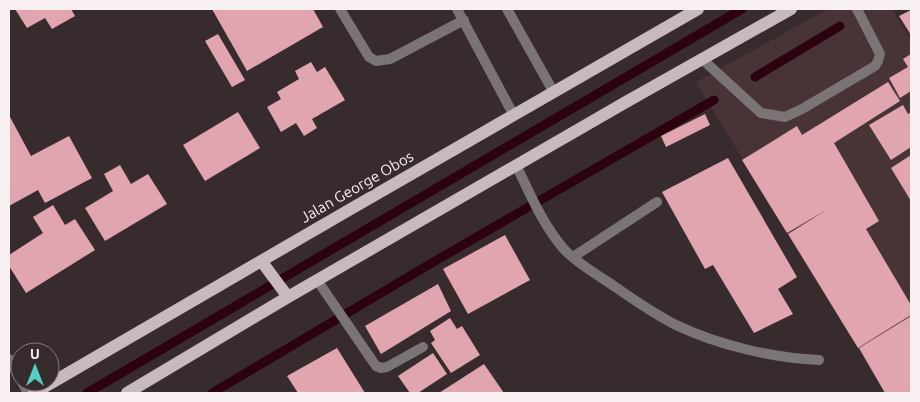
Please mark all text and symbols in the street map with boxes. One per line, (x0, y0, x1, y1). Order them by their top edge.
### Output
street label: Jalan George Obos (297, 147, 416, 226)
north arrow (10, 342, 60, 392)
text: U (30, 346, 40, 362)

